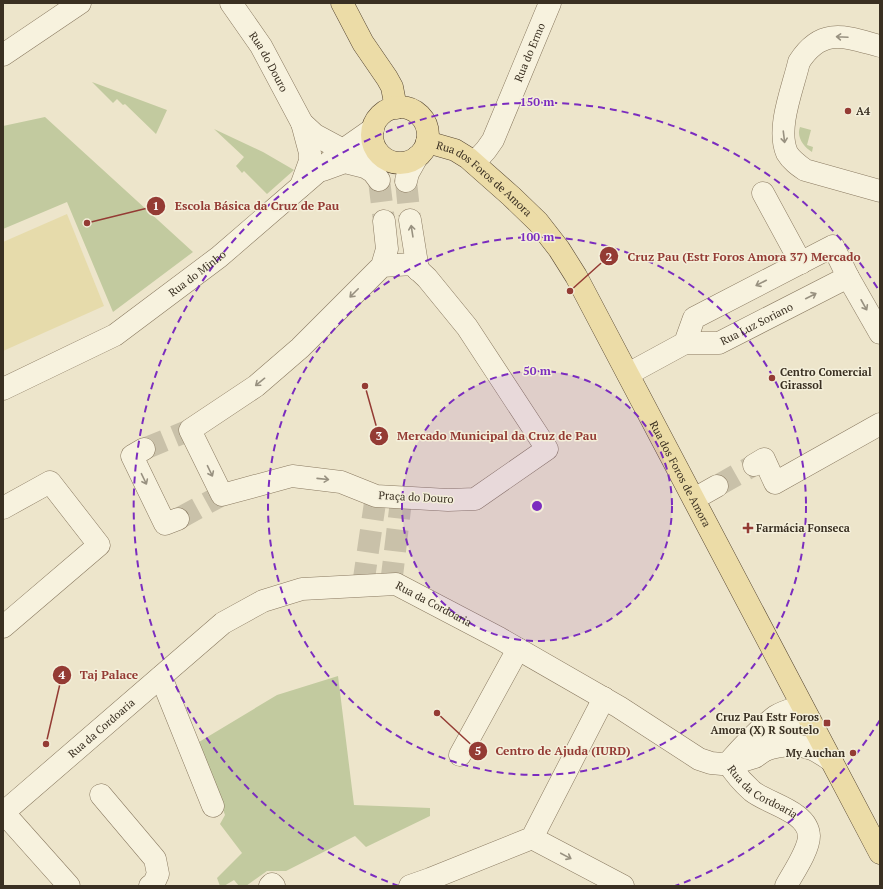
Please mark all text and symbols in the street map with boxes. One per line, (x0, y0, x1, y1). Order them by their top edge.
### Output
street label: Rua do Ermo (511, 21, 548, 84)
street label: Rua do Douro (246, 29, 291, 94)
one-way arrow (836, 34, 849, 41)
text: 150 m (520, 94, 554, 109)
place label: A4 (856, 104, 871, 118)
marker: A4 (843, 106, 853, 116)
one-way arrow (780, 130, 788, 143)
street label: Rua dos Foros de Amora (435, 138, 535, 220)
callout: Escola Básica da Cruz de Pau (146, 194, 347, 218)
text: 1 (153, 198, 159, 213)
text: Escola Básica da Cruz de Pau (175, 198, 340, 213)
one-way arrow (408, 225, 416, 238)
text: 100 m (520, 229, 554, 244)
callout: Cruz Pau (Estr Foros Amora 37) Mercado (599, 244, 868, 268)
street label: Rua do Minho (166, 247, 229, 300)
text: 2 (606, 249, 613, 264)
text: Cruz Pau (Estr Foros Amora 37) Mercado (627, 249, 861, 264)
one-way arrow (755, 280, 767, 287)
one-way arrow (349, 288, 359, 298)
one-way arrow (804, 292, 816, 299)
street label: Rua Luz Soriano (718, 299, 795, 348)
one-way arrow (861, 299, 869, 311)
text: 50 m (523, 363, 551, 378)
place label: Centro Comercial Girassol (780, 365, 872, 392)
marker: Centro Comercial Girassol (767, 373, 777, 383)
one-way arrow (254, 378, 265, 387)
street label: Rua dos Foros de Amora (647, 418, 714, 530)
callout: Mercado Municipal da Cruz de Pau (369, 424, 605, 448)
text: 3 (376, 428, 383, 443)
text: Mercado Municipal da Cruz de Pau (397, 428, 597, 443)
one-way arrow (207, 465, 214, 477)
one-way arrow (141, 473, 148, 485)
one-way arrow (316, 476, 329, 483)
street label: Praça do Douro (378, 488, 454, 506)
centre of rings (530, 499, 544, 513)
place label: Farmácia Fonseca (756, 521, 850, 535)
marker: Farmácia Fonseca (743, 523, 753, 533)
street label: Rua da Cordoaria (393, 578, 475, 630)
callout: Taj Palace (52, 663, 146, 687)
text: 4 (59, 667, 66, 682)
text: Taj Palace (80, 667, 139, 682)
street label: Rua da Cordoaria (65, 695, 138, 761)
place label: Cruz Pau Estr Foros Amora (X) R Soutelo (711, 710, 819, 737)
marker: Cruz Pau Estr Foros Amora (X) R Soutelo (822, 718, 832, 728)
callout: Centro de Ajuda (IURD) (468, 739, 639, 763)
text: 5 (475, 743, 481, 758)
text: Centro de Ajuda (IURD) (495, 743, 631, 758)
place label: My Auchan (786, 746, 845, 760)
marker: My Auchan (848, 748, 858, 758)
street label: Rua da Cordoaria (724, 762, 801, 822)
one-way arrow (560, 853, 572, 861)

